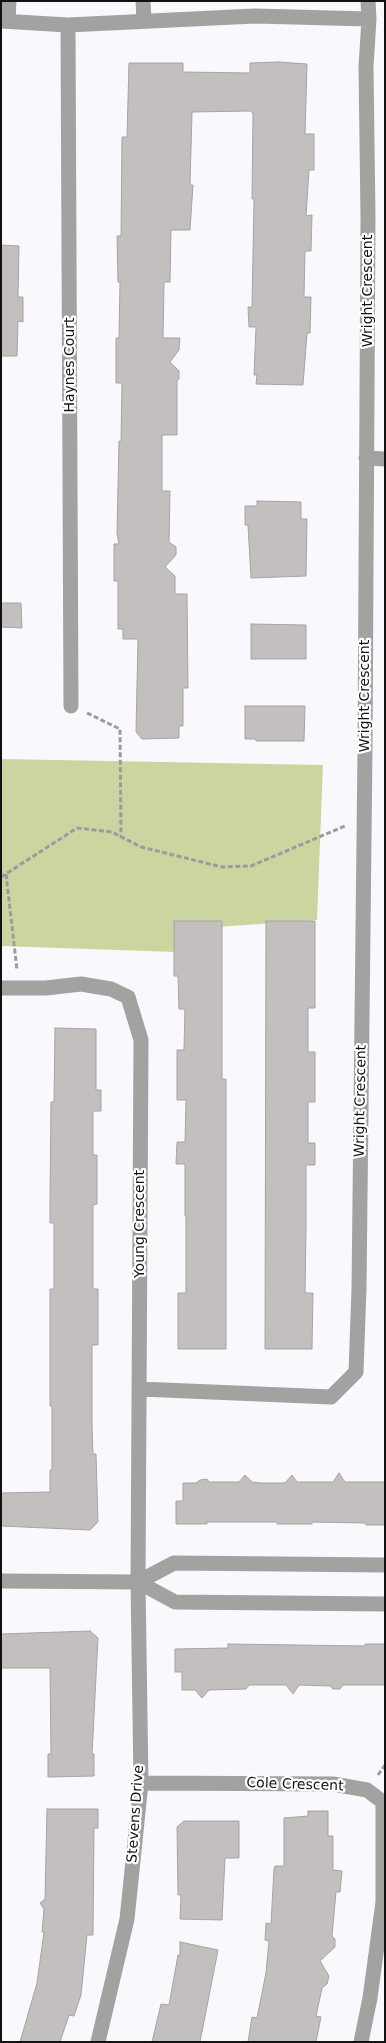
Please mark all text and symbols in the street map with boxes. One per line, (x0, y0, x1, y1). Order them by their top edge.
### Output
street label: Wright Crescent (360, 235, 376, 347)
street label: Haynes Court (62, 317, 78, 413)
street label: Wright Crescent (357, 640, 373, 752)
street label: Wright Crescent (352, 1045, 370, 1157)
street label: Young Crescent (132, 1170, 148, 1278)
street label: Stevens Drive (124, 1765, 148, 1863)
street label: Cole Crescent (246, 1775, 344, 1795)

